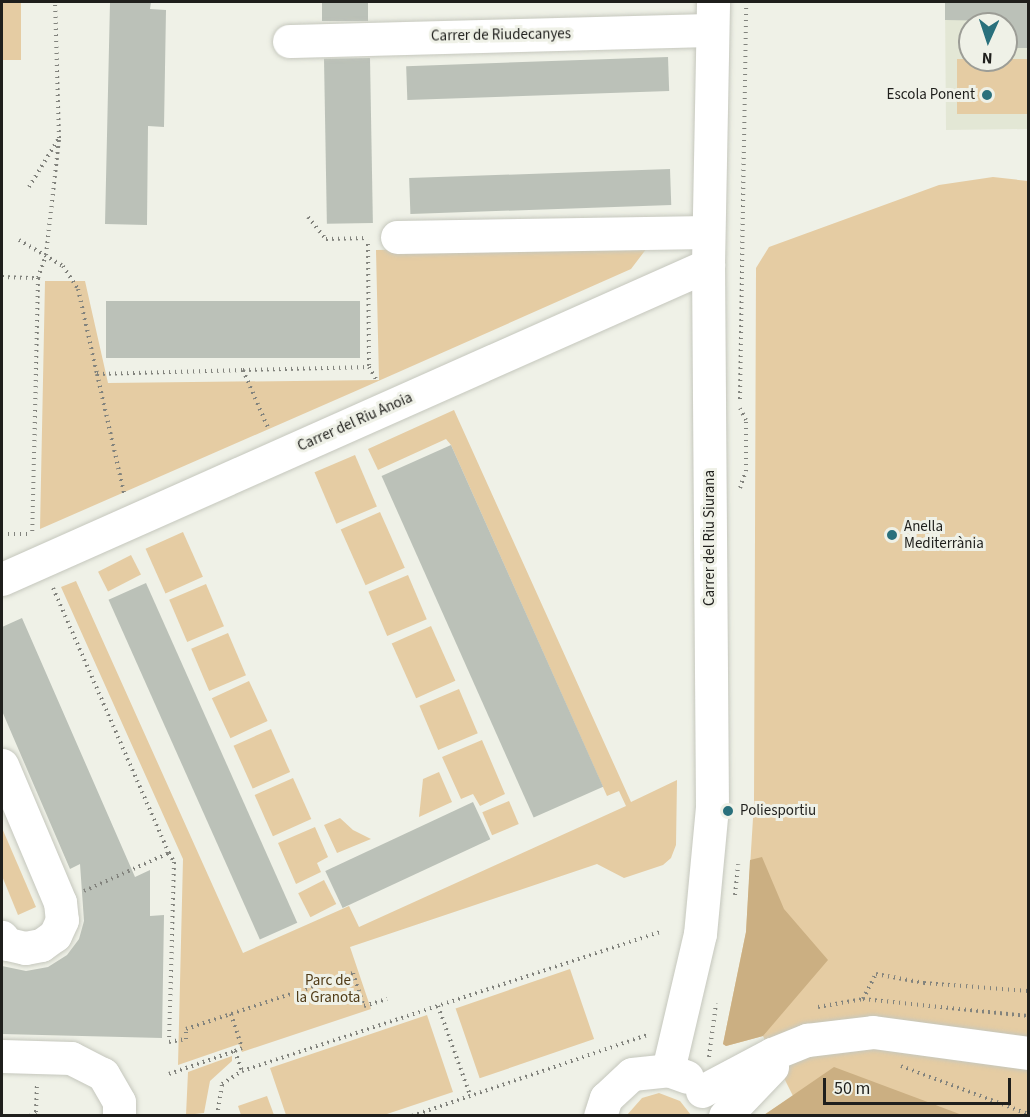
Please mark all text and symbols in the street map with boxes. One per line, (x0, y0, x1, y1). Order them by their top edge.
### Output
north arrow (958, 12, 1018, 72)
street label: Carrer de Riudecanyes (431, 25, 571, 45)
text: N (981, 47, 993, 69)
place label: Escola Ponent (887, 86, 975, 104)
marker: Escola Ponent (980, 88, 994, 102)
street label: Carrer del Riu Anoia (295, 389, 415, 455)
street label: Carrer del Riu Siurana (701, 470, 719, 606)
place label: Anella Mediterrània (904, 517, 984, 552)
marker: Anella Mediterrània (885, 528, 899, 542)
place label: Poliesportiu (740, 802, 816, 820)
marker: Poliesportiu (721, 804, 735, 818)
park label: Parc de la Granota (296, 971, 360, 1006)
scale bar (826, 1066, 1014, 1104)
text: 50 m (834, 1076, 870, 1101)

